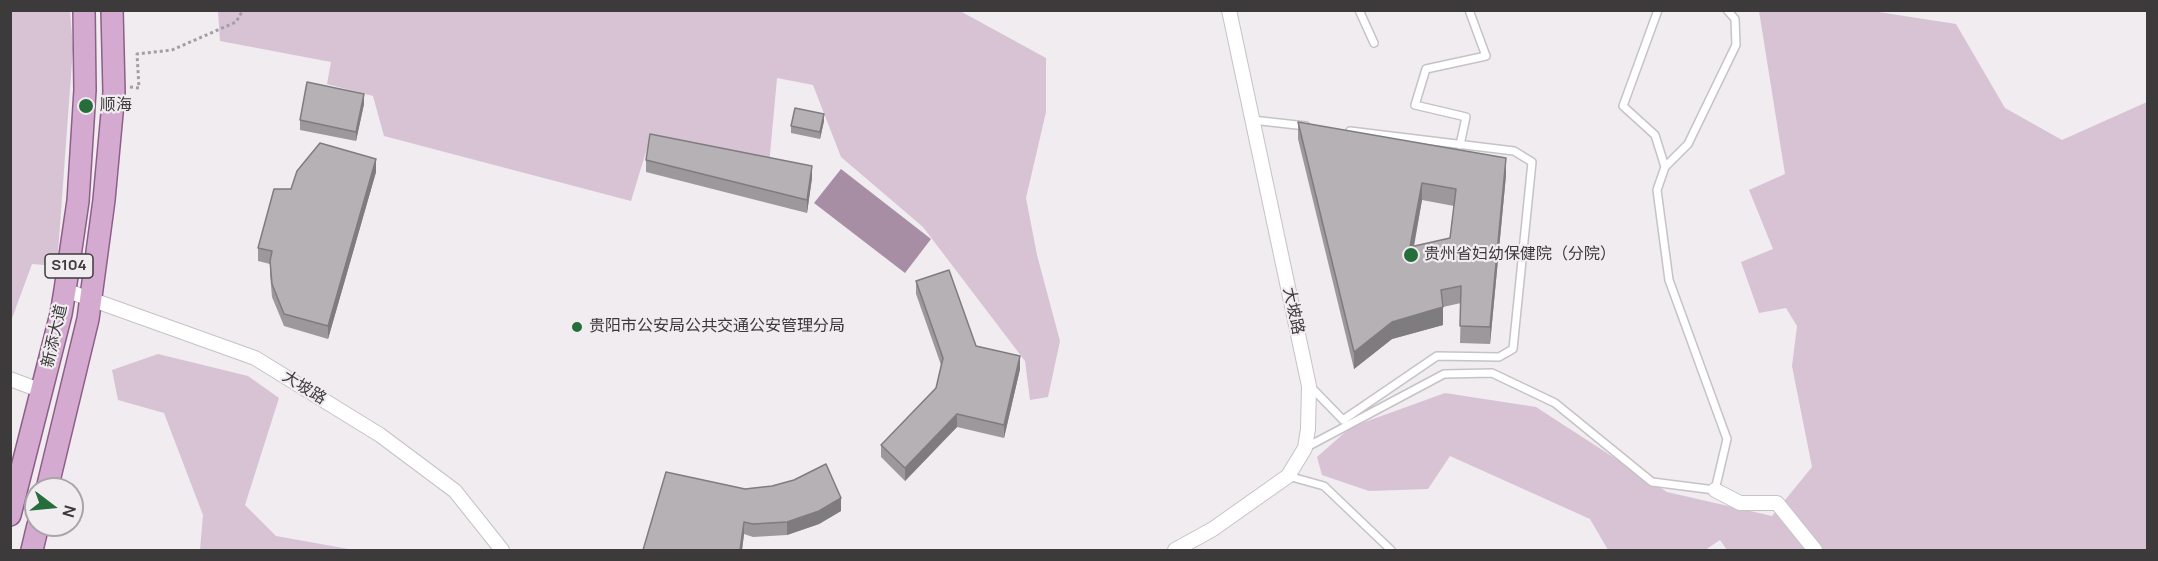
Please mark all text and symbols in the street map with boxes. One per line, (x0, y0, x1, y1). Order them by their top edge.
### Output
place label: 顺海 (100, 96, 132, 116)
marker: 顺海 (77, 97, 95, 115)
place label: 贵州省妇幼保健院（分院） (1424, 245, 1616, 265)
marker: 贵州省妇幼保健院（分院） (1402, 246, 1420, 264)
road number: S104 (45, 254, 93, 278)
street label: 大坡路 (1279, 286, 1307, 336)
street label: 新添大道 (38, 303, 72, 369)
place label: 贵阳市公安局公共交通公安管理分局 (589, 317, 845, 337)
marker: 贵阳市公安局公共交通公安管理分局 (570, 320, 584, 334)
street label: 大坡路 (279, 367, 329, 409)
north arrow (24, 477, 84, 537)
text: N (57, 503, 82, 520)

